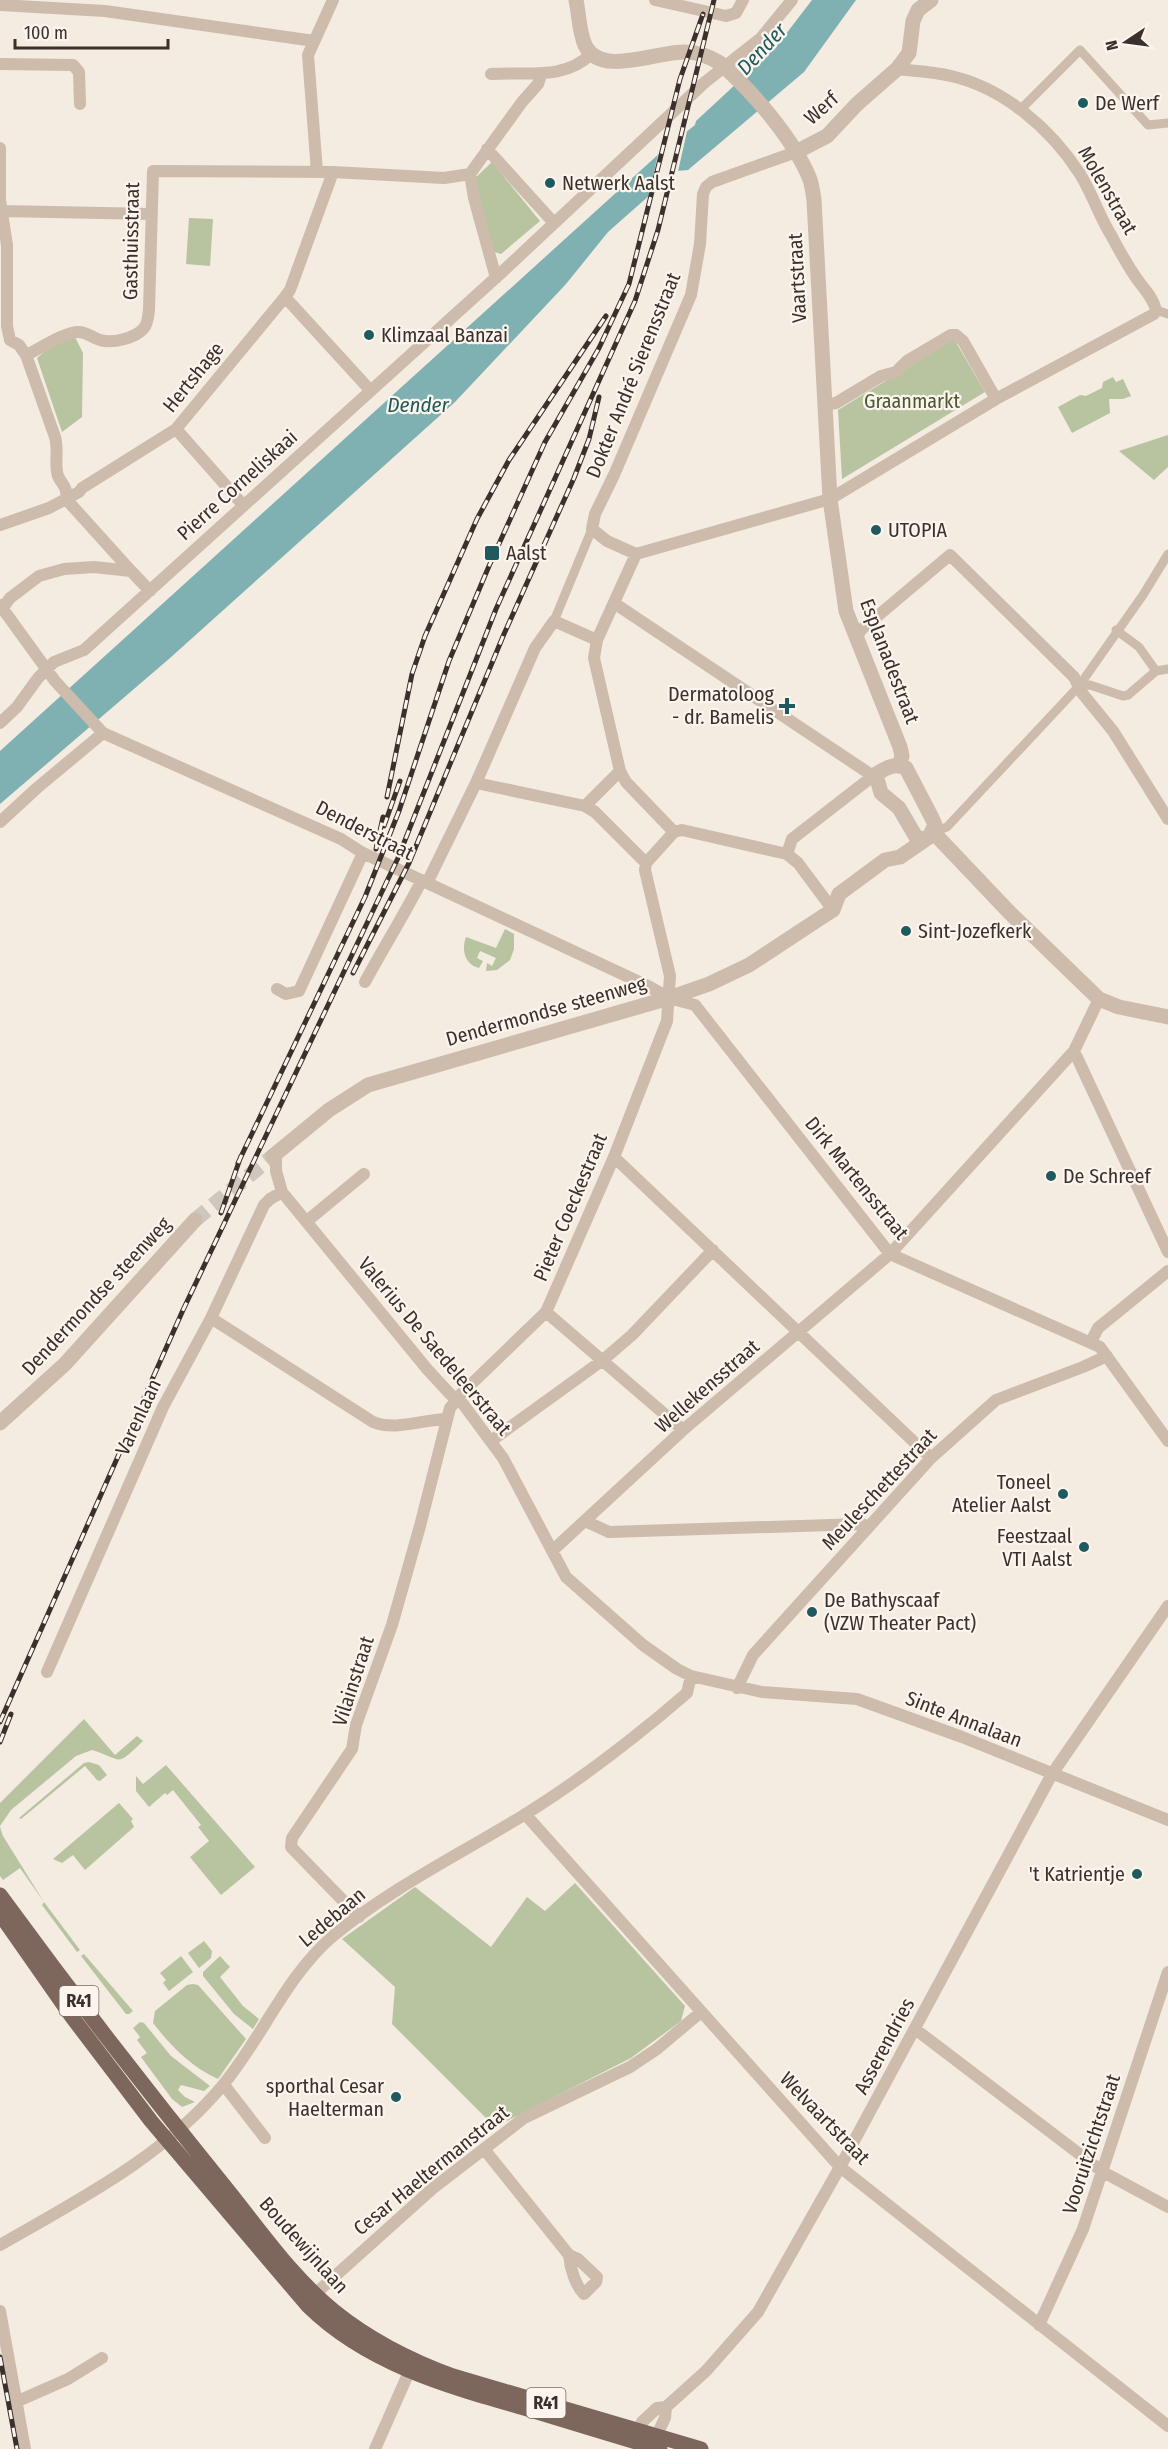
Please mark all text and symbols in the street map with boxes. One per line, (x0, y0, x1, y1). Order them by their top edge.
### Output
scale bar (15, 12, 168, 50)
north arrow (1096, 12, 1156, 72)
water label: Dender (731, 17, 793, 80)
text: 100 m (24, 22, 68, 44)
text: N (1102, 38, 1122, 52)
street label: Werf (799, 85, 844, 130)
place label: De Werf (1095, 91, 1161, 115)
marker: De Werf (1076, 96, 1090, 110)
street label: Molenstraat (1073, 142, 1143, 239)
place label: Netwerk Aalst (562, 171, 675, 195)
marker: Netwerk Aalst (543, 176, 557, 190)
street label: Gasthuisstraat (118, 181, 144, 300)
street label: Vaartstraat (783, 232, 811, 324)
street label: Dokter André Sierensstraat (581, 268, 685, 481)
place label: Klimzaal Banzai (381, 323, 508, 347)
marker: Klimzaal Banzai (362, 328, 376, 342)
street label: Hertshage (158, 337, 228, 417)
park label: Graanmarkt (864, 389, 960, 413)
water label: Dender (387, 392, 450, 418)
street label: Pierre Corneliskaai (172, 425, 302, 545)
place label: UTOPIA (888, 518, 948, 542)
marker: UTOPIA (869, 523, 883, 537)
place label: Aalst (506, 541, 547, 565)
marker: Aalst (483, 544, 501, 562)
street label: Esplanadestraat (855, 595, 925, 727)
place label: Dermatoloog - dr. Bamelis (668, 682, 775, 729)
marker: Dermatoloog - dr. Bamelis (778, 697, 796, 715)
street label: Denderstraat (312, 795, 418, 865)
place label: Sint-Jozefkerk (918, 919, 1032, 943)
marker: Sint-Jozefkerk (899, 924, 913, 938)
street label: Dendermondse steenweg (443, 971, 650, 1051)
street label: Dirk Martensstraat (800, 1112, 914, 1245)
street label: Pieter Coeckestraat (528, 1129, 612, 1285)
place label: De Schreef (1063, 1164, 1152, 1188)
marker: De Schreef (1044, 1169, 1058, 1183)
street label: Dendermondse steenweg (17, 1212, 176, 1380)
street label: Valerius De Saedeleerstraat (353, 1252, 517, 1440)
street label: Wellekensstraat (650, 1334, 764, 1438)
street label: Varenlaan (110, 1375, 166, 1459)
street label: Meuleschettestraat (817, 1423, 942, 1555)
place label: Toneel Atelier Aalst (952, 1470, 1051, 1517)
marker: Toneel Atelier Aalst (1056, 1487, 1070, 1501)
place label: Feestzaal VTI Aalst (997, 1524, 1072, 1571)
marker: Feestzaal VTI Aalst (1077, 1540, 1091, 1554)
place label: De Bathyscaaf (VZW Theater Pact) (824, 1588, 976, 1635)
marker: De Bathyscaaf (VZW Theater Pact) (805, 1605, 819, 1619)
street label: Vilainstraat (327, 1633, 379, 1729)
street label: Sinte Annalaan (902, 1686, 1026, 1752)
place label: 't Katrientje (1029, 1862, 1125, 1886)
marker: 't Katrientje (1130, 1867, 1144, 1881)
street label: Ledebaan (294, 1882, 370, 1952)
road number: R41 (60, 1986, 98, 2016)
street label: Asserendries (849, 1994, 919, 2098)
street label: Welvaartstraat (775, 2067, 875, 2169)
street label: Vooruitzichtstraat (1057, 2071, 1125, 2217)
place label: sporthal Cesar Haelterman (266, 2074, 384, 2121)
marker: sporthal Cesar Haelterman (389, 2090, 403, 2104)
street label: Cesar Haeltermanstraat (348, 2100, 514, 2240)
street label: Boudewijnlaan (254, 2192, 354, 2298)
road number: R41 (526, 2388, 566, 2418)

